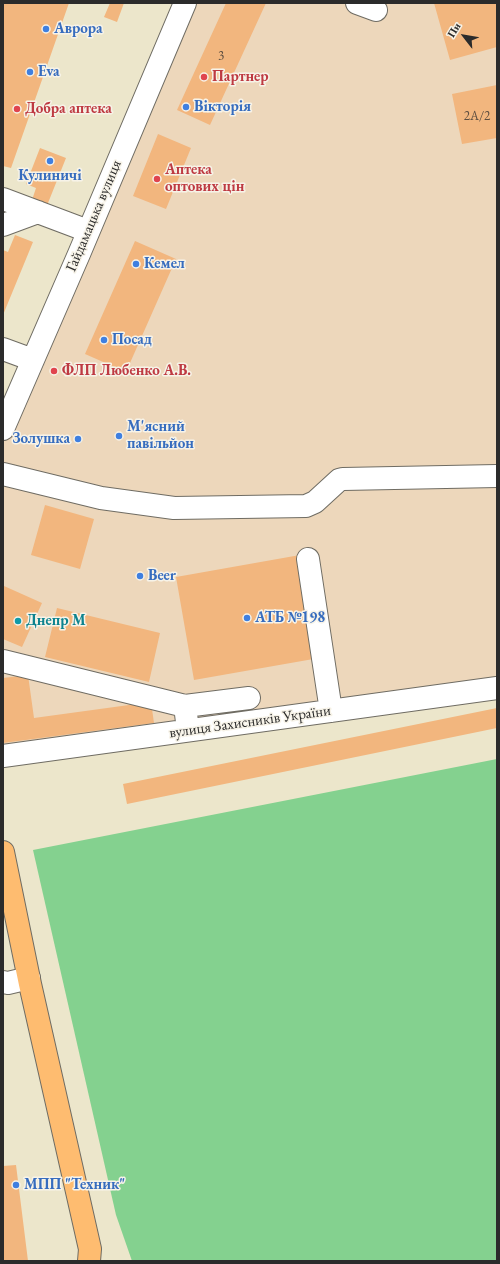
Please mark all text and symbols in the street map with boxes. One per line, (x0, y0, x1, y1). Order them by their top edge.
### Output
north arrow (444, 16, 484, 56)
place label: Аврора (54, 20, 103, 38)
text: Пн (444, 20, 464, 40)
marker: Аврора (41, 24, 51, 34)
house number: 3 (218, 48, 224, 64)
place label: Eva (38, 63, 60, 81)
marker: Eva (25, 67, 35, 77)
place label: Партнер (212, 68, 269, 86)
marker: Партнер (199, 72, 209, 82)
place label: Вікторія (194, 98, 251, 116)
place label: Добра аптека (25, 100, 112, 118)
marker: Вікторія (181, 102, 191, 112)
marker: Добра аптека (12, 104, 22, 114)
house number: 2А/2 (464, 108, 490, 124)
marker: Кулиничі (45, 156, 55, 166)
street label: Гайдамацька вулиця (62, 157, 126, 275)
place label: Аптека оптових цін (165, 161, 244, 196)
place label: Кулиничі (18, 167, 82, 185)
marker: Аптека оптових цін (152, 174, 162, 184)
place label: Кемел (144, 255, 185, 273)
marker: Кемел (131, 259, 141, 269)
place label: Посад (112, 331, 152, 349)
marker: Посад (99, 335, 109, 345)
place label: ФЛП Любенко А.В. (62, 362, 191, 380)
marker: ФЛП Любенко А.В. (49, 366, 59, 376)
place label: М'ясний павільйон (127, 418, 194, 453)
place label: Золушка (12, 430, 70, 448)
marker: М'ясний павільйон (114, 431, 124, 441)
marker: Золушка (73, 434, 83, 444)
place label: Beer (148, 567, 176, 585)
marker: Beer (135, 571, 145, 581)
place label: АТБ №198 (255, 609, 325, 627)
place label: Днепр М (26, 612, 86, 630)
marker: АТБ №198 (242, 613, 252, 623)
marker: Днепр М (13, 616, 23, 626)
street label: вулиця Захисників України (168, 702, 332, 742)
place label: МПП "Техник" (24, 1176, 125, 1194)
marker: МПП "Техник" (11, 1180, 21, 1190)

